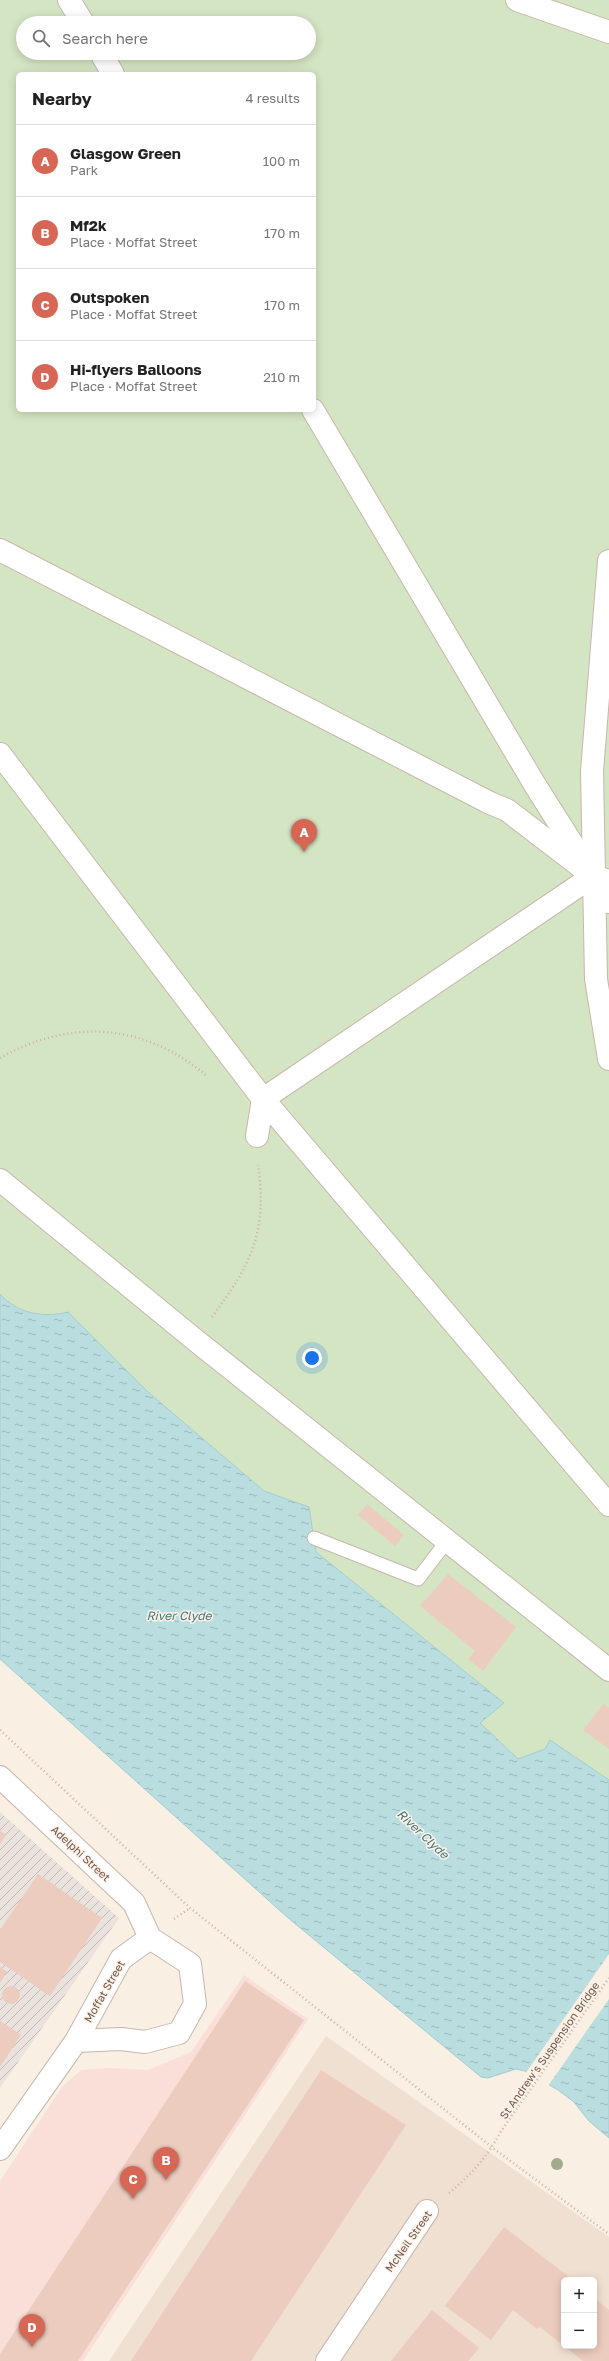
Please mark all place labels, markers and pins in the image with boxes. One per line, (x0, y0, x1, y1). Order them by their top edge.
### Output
pin: A (291, 819, 317, 852)
pin: B (153, 2147, 179, 2180)
pin: C (120, 2166, 146, 2199)
pin: D (19, 2314, 45, 2347)

